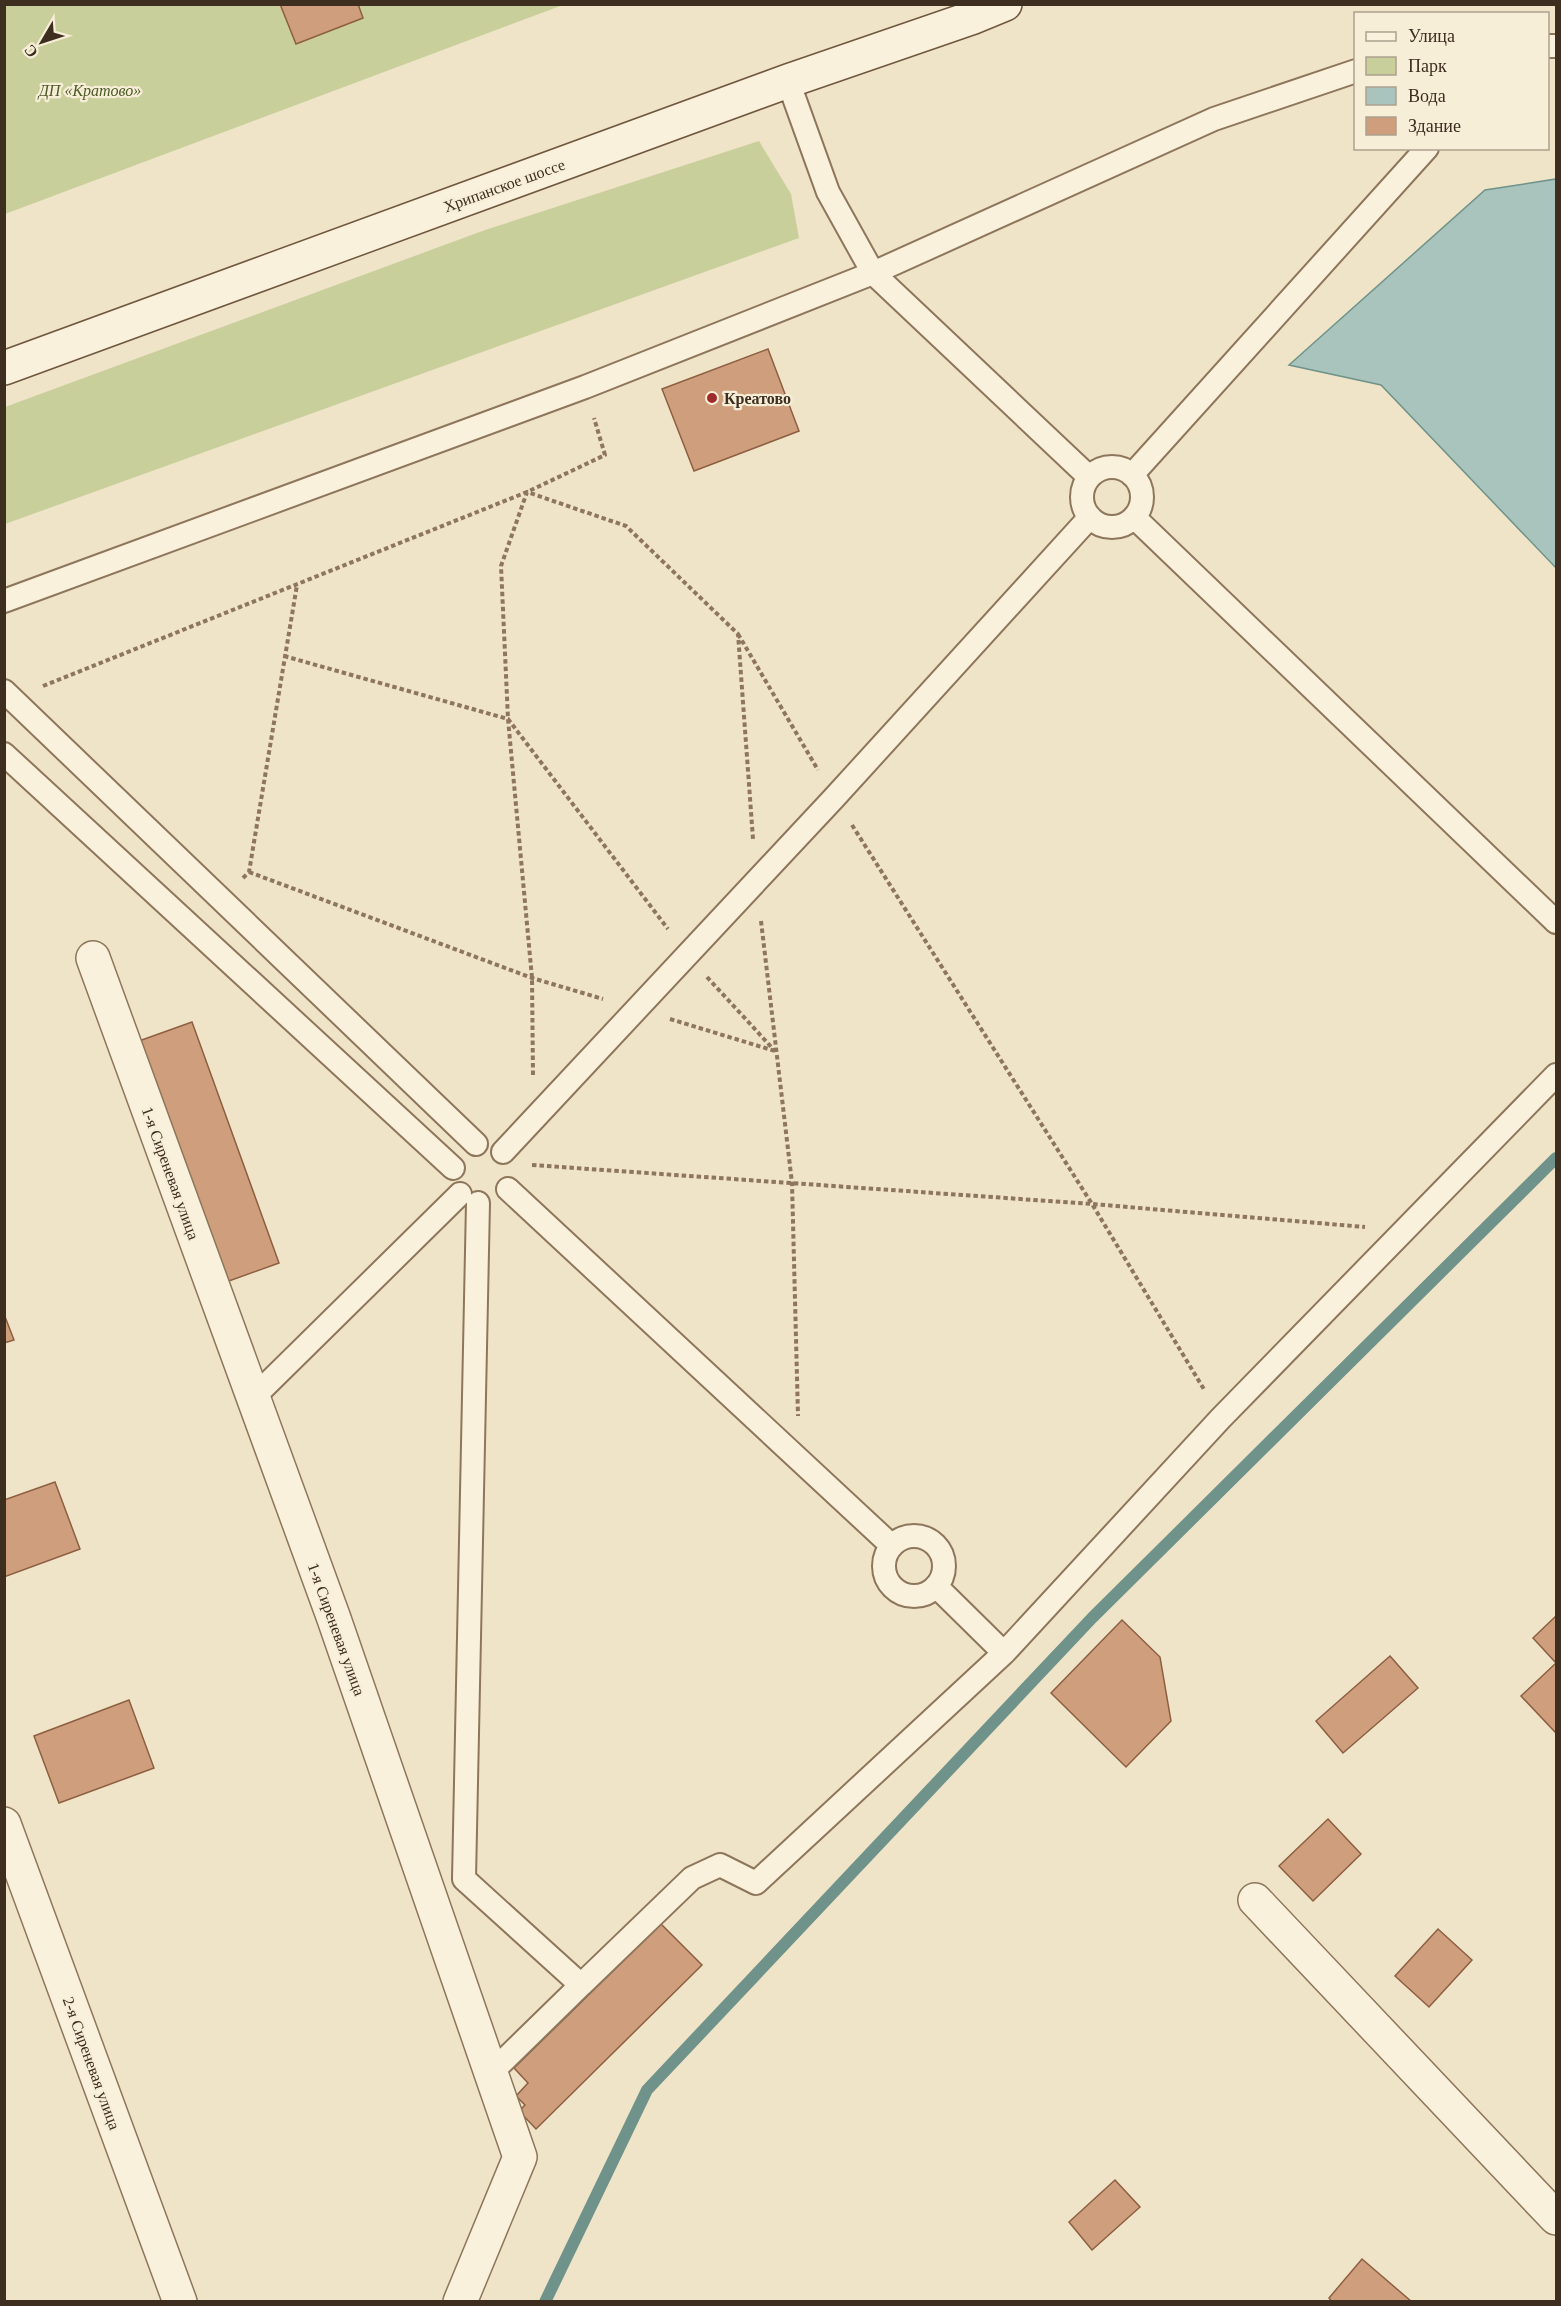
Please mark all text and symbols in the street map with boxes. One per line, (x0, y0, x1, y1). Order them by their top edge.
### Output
north arrow (12, 12, 72, 72)
legend (1354, 12, 1549, 150)
text: Улица (1408, 26, 1455, 46)
text: С (20, 41, 41, 61)
text: Парк (1408, 56, 1447, 76)
park label: ДП «Кратово» (37, 82, 141, 100)
text: Вода (1408, 86, 1446, 106)
text: Здание (1408, 116, 1461, 136)
street label: Хрипанское шоссе (441, 156, 568, 216)
place label: Креатово (724, 390, 791, 408)
marker: Креатово (705, 391, 719, 405)
street label: 1-я Сиреневая улица (138, 1104, 202, 1242)
street label: 1-я Сиреневая улица (304, 1560, 368, 1698)
street label: 2-я Сиреневая улица (59, 1994, 123, 2132)

